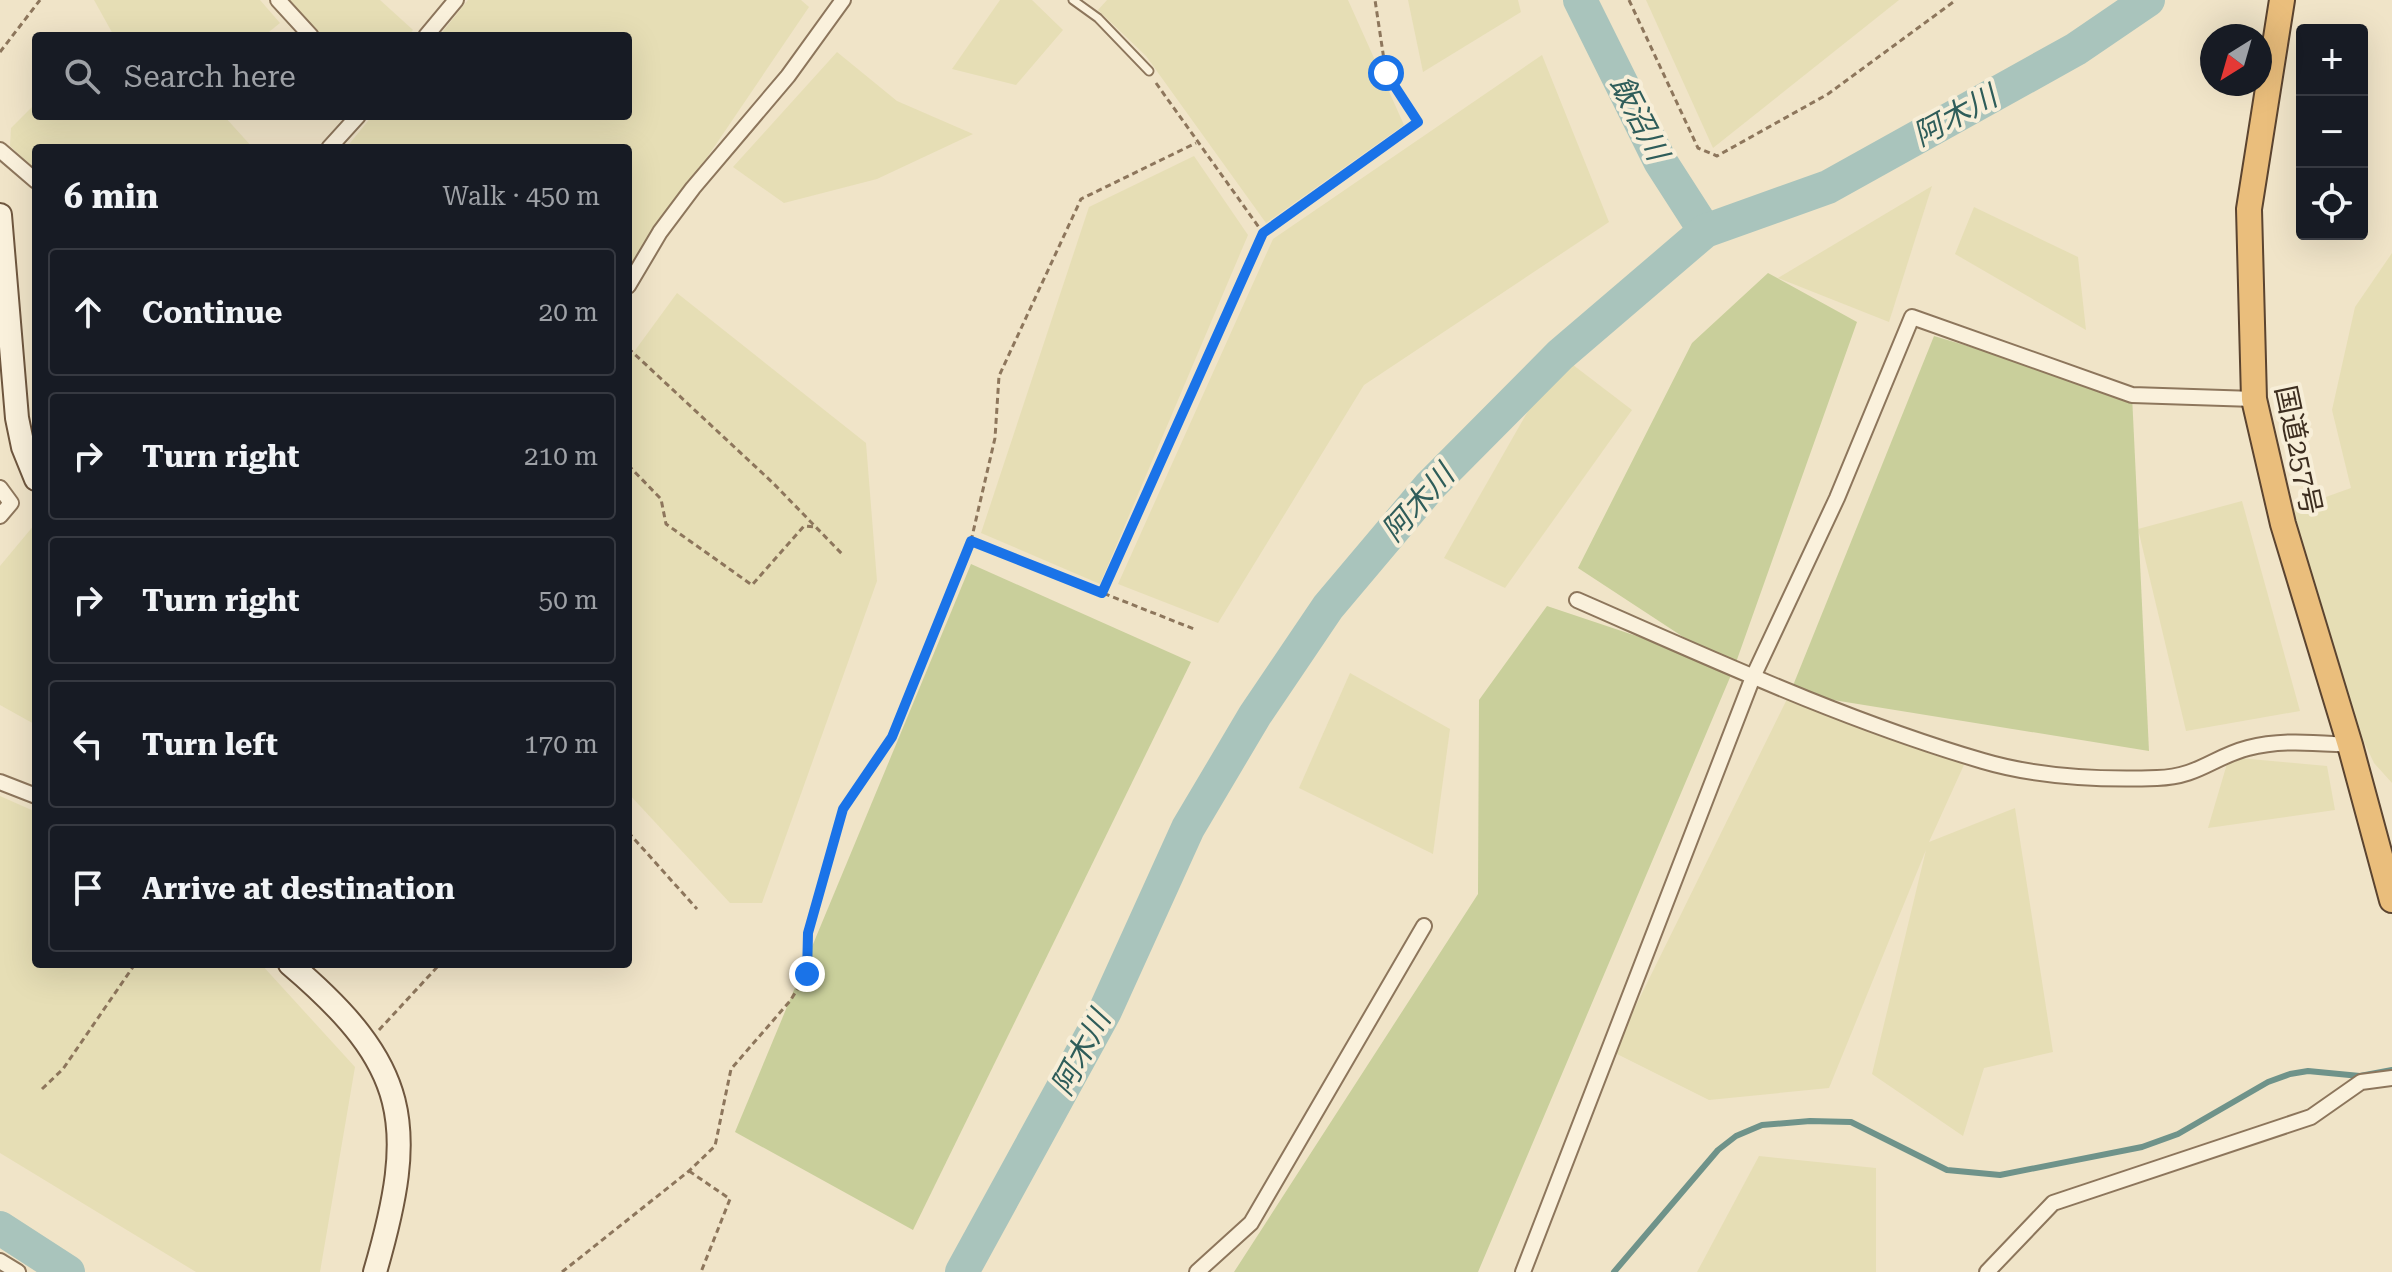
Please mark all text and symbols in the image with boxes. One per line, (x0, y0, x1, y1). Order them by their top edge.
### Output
north arrow (2200, 24, 2272, 96)
map controls (2296, 24, 2368, 240)
button: + (2296, 24, 2368, 96)
search box (32, 32, 632, 120)
icon: search (60, 54, 104, 98)
route start (1368, 55, 1404, 91)
text: Search here (124, 59, 296, 94)
water label: 飯沼川 (1603, 70, 1677, 168)
water label: 阿木川 (1907, 77, 2005, 153)
button: − (2296, 96, 2368, 168)
button: locate (2296, 168, 2368, 240)
text: 6 min (64, 176, 159, 216)
text: Walk · 450 m (442, 181, 600, 211)
icon: ahead (66, 290, 110, 334)
text: Continue (142, 295, 282, 330)
text: 20 m (539, 297, 598, 327)
street label: 国道257号 (2269, 383, 2328, 518)
icon: right (66, 434, 110, 478)
text: Turn right (142, 439, 299, 474)
text: 210 m (524, 441, 598, 471)
water label: 阿木川 (1375, 455, 1463, 548)
icon: right (66, 578, 110, 622)
text: Turn right (142, 583, 299, 618)
text: 50 m (539, 585, 598, 615)
icon: left (66, 722, 110, 766)
text: Turn left (142, 727, 278, 762)
text: 170 m (524, 729, 598, 759)
icon: arrive (66, 866, 110, 910)
text: Arrive at destination (142, 871, 455, 906)
route end (789, 956, 825, 992)
water label: 阿木川 (1044, 1002, 1119, 1101)

